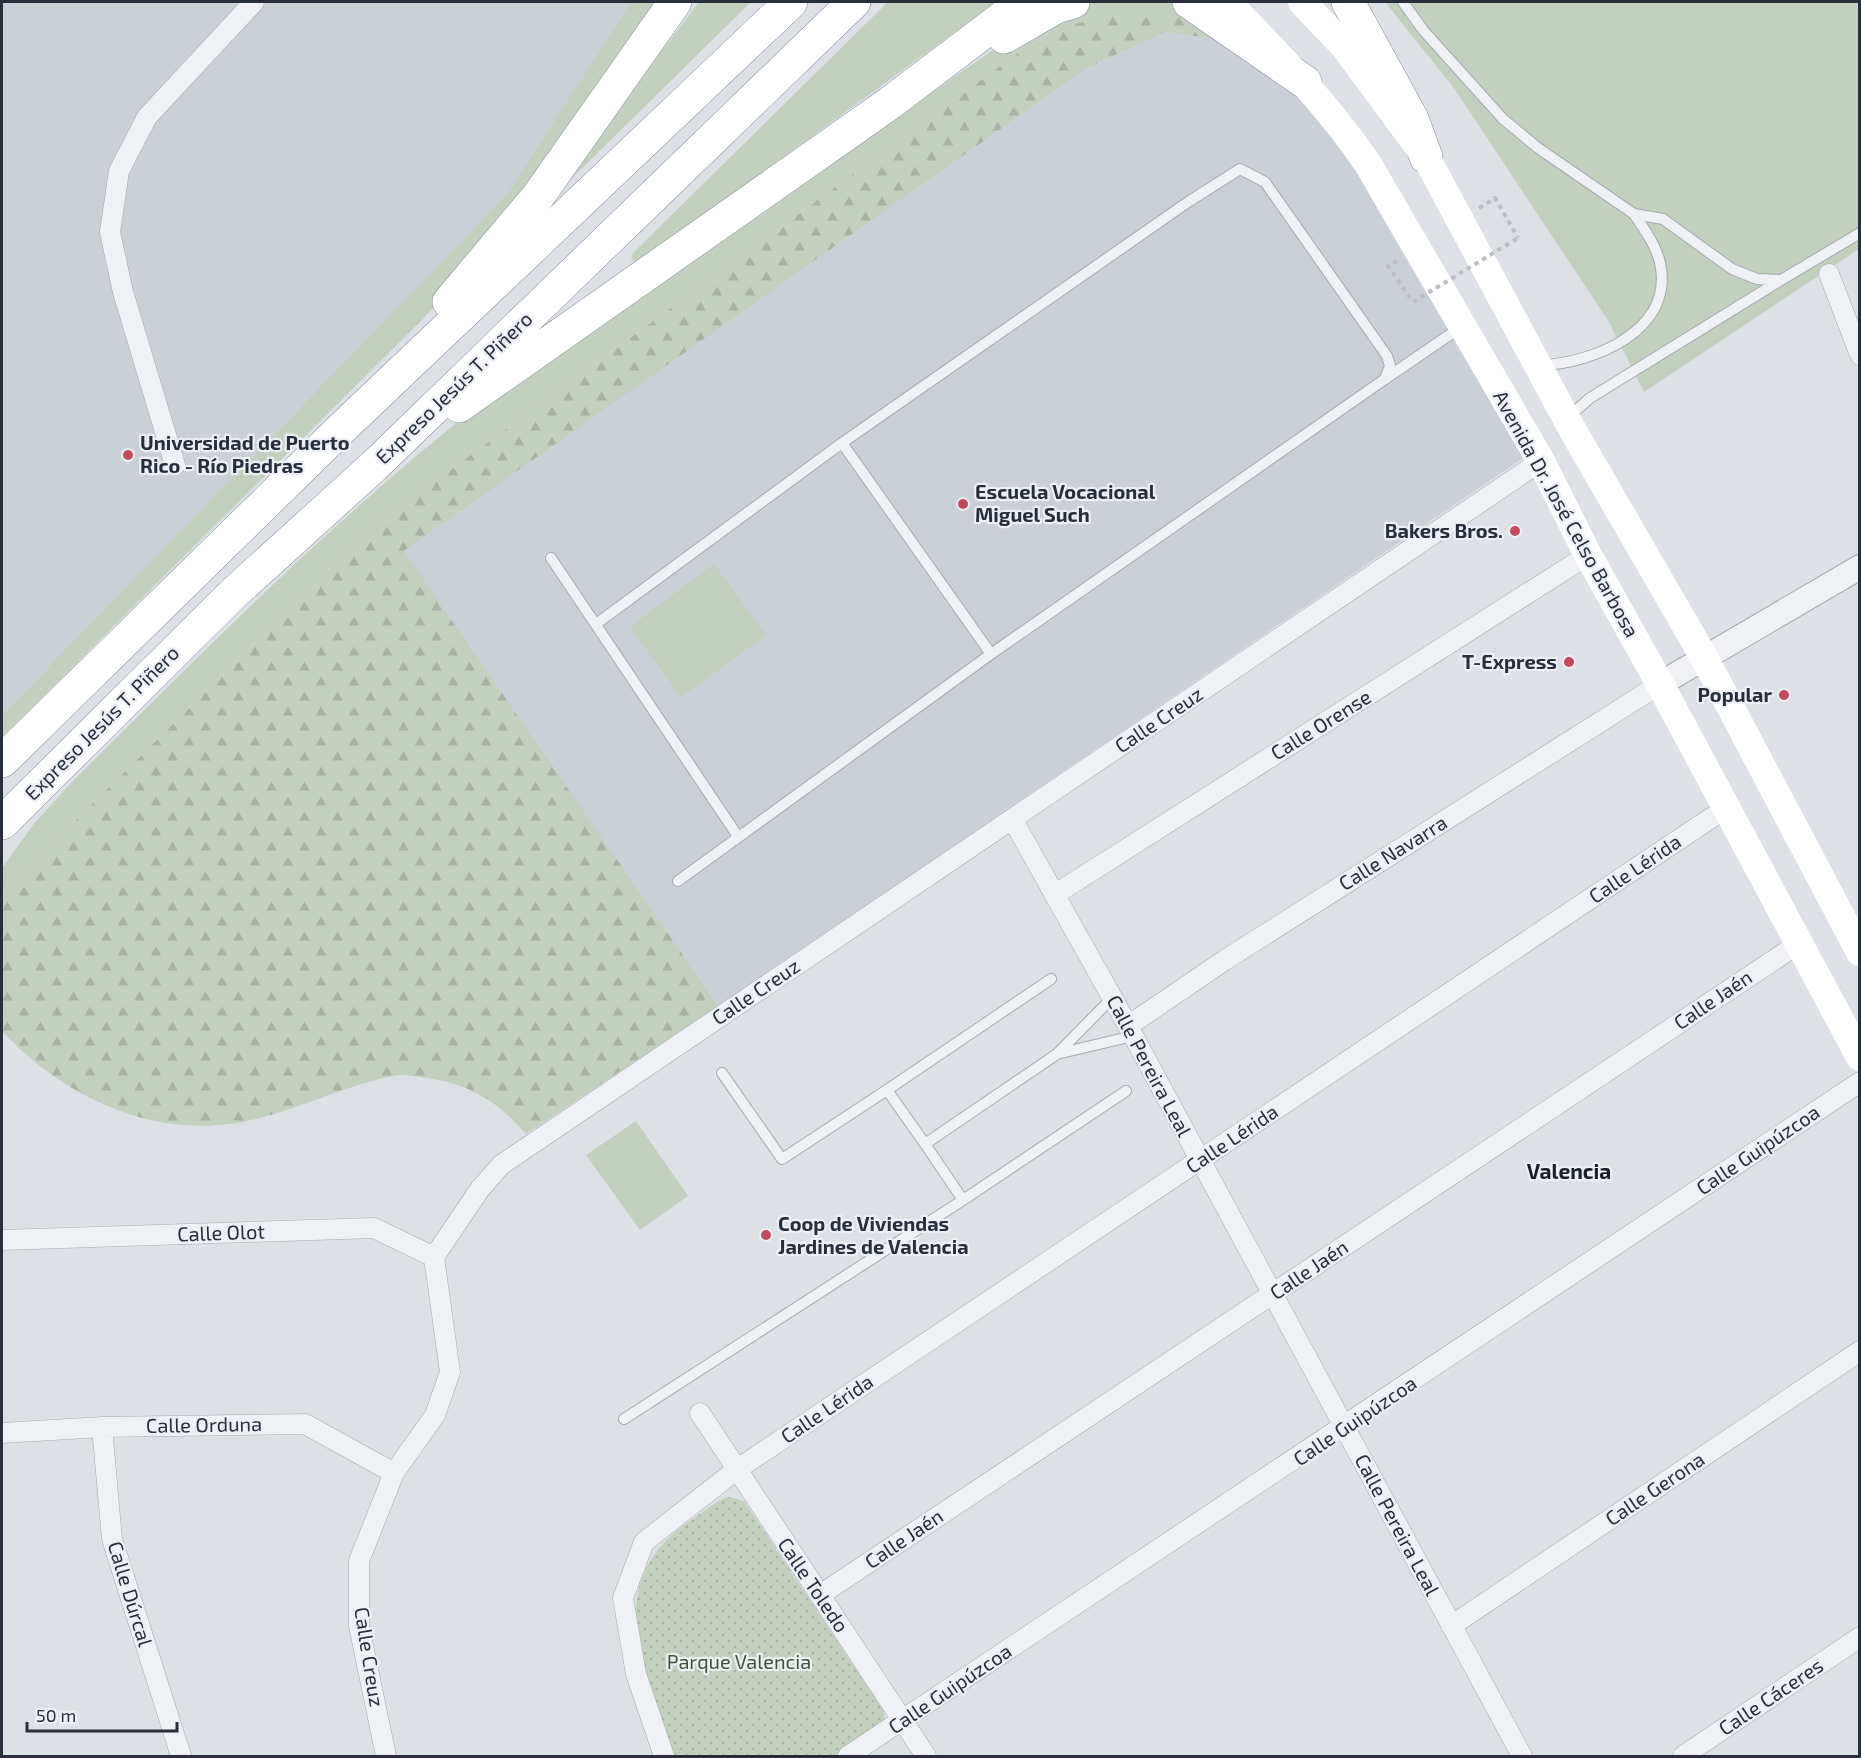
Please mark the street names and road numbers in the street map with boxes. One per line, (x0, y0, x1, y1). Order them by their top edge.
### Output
street label: Expreso Jesús T. Piñero (370, 306, 537, 468)
street label: Avenida Dr. José Celso Barbosa (1489, 386, 1645, 641)
street label: Expreso Jesús T. Piñero (19, 640, 183, 804)
street label: Calle Creuz (1110, 681, 1207, 757)
street label: Calle Orense (1266, 684, 1375, 764)
street label: Calle Navarra (1334, 809, 1451, 895)
street label: Calle Lérida (1584, 829, 1685, 908)
street label: Calle Creuz (707, 953, 804, 1029)
street label: Calle Jaén (1669, 964, 1756, 1034)
street label: Calle Pereira Leal (1103, 991, 1197, 1140)
street label: Calle Lérida (1181, 1099, 1282, 1178)
street label: Calle Guipúzcoa (1691, 1099, 1824, 1199)
street label: Calle Olot (177, 1218, 266, 1246)
street label: Calle Jaén (1265, 1234, 1352, 1304)
street label: Calle Lérida (776, 1369, 877, 1448)
street label: Calle Guipúzcoa (1288, 1370, 1421, 1470)
street label: Calle Orduna (146, 1411, 262, 1437)
street label: Calle Gerona (1600, 1446, 1709, 1530)
street label: Calle Pereira Leal (1351, 1450, 1445, 1599)
street label: Calle Jaén (860, 1503, 947, 1573)
street label: Calle Toledo (773, 1532, 854, 1636)
street label: Calle Dúrcal (104, 1538, 158, 1649)
street label: Calle Creuz (350, 1605, 390, 1709)
street label: Calle Guipúzcoa (883, 1638, 1016, 1738)
street label: Calle Cáceres (1714, 1652, 1827, 1740)

